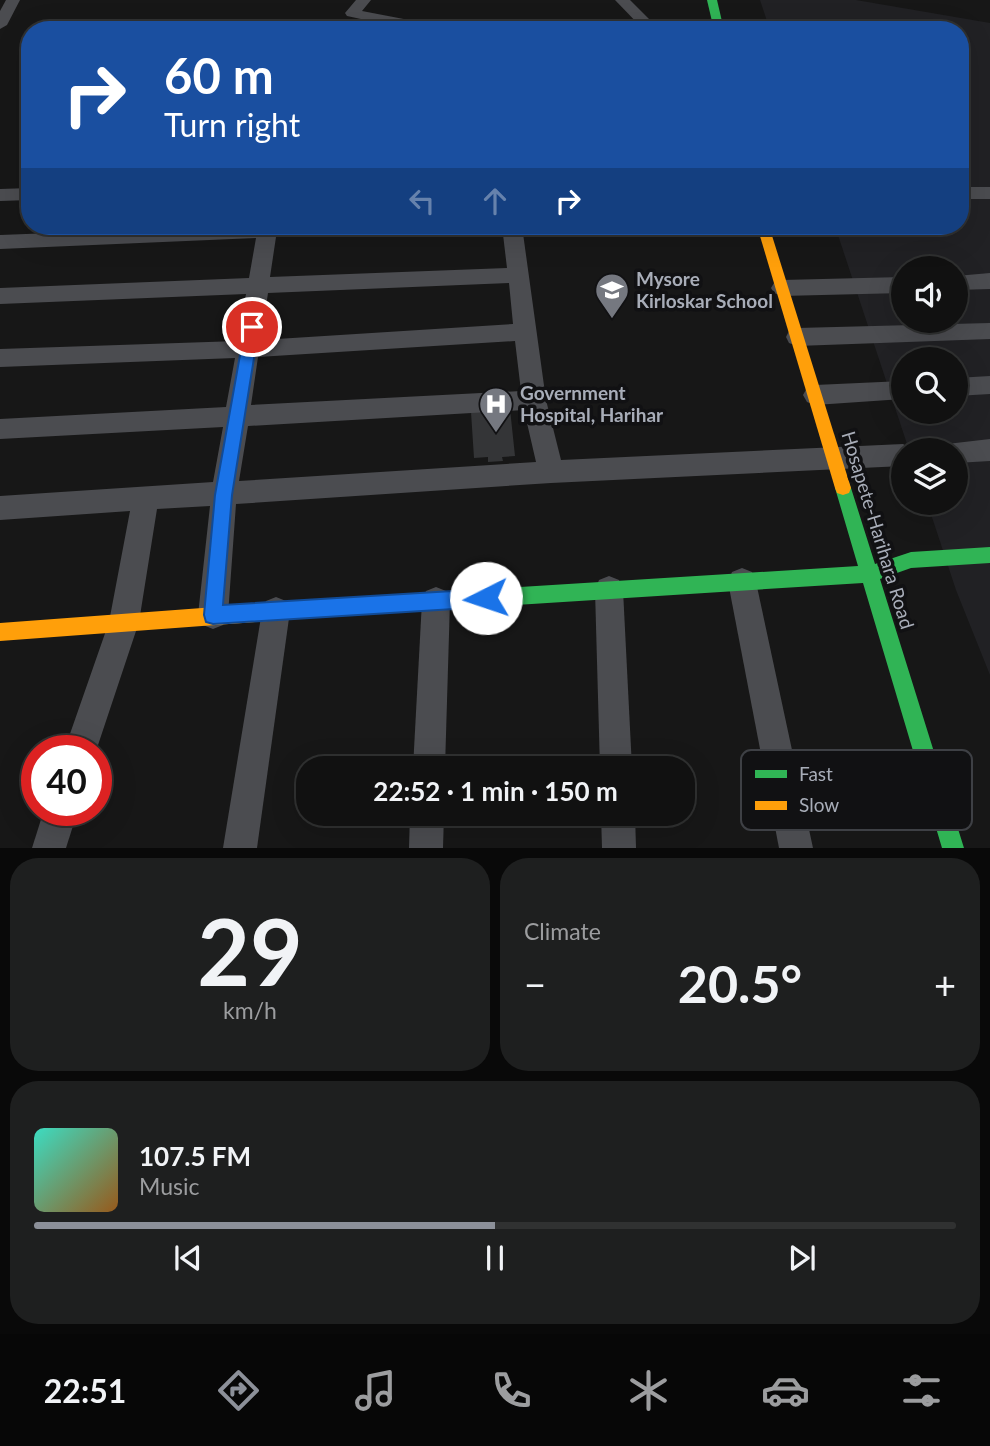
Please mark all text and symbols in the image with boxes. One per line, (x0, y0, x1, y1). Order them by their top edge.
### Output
text: 60 m (164, 46, 274, 104)
icon: right (49, 49, 140, 140)
text: Turn right (164, 105, 300, 144)
icon: left (403, 182, 441, 220)
icon: ahead (476, 182, 514, 220)
icon: right (549, 182, 587, 220)
map controls (891, 256, 968, 515)
button: sound (891, 256, 968, 333)
place label: Mysore Kirloskar School (636, 267, 773, 312)
school or university icon: Mysore Kirloskar School (593, 271, 631, 320)
pin (222, 297, 282, 357)
icon: arrive (233, 308, 271, 346)
button: search (891, 347, 968, 424)
place label: Government Hospital, Harihar (520, 381, 664, 426)
hospital icon: Government Hospital, Harihar (477, 385, 515, 434)
street label: Hosapete-Harihara Road (837, 428, 920, 631)
button: layers (891, 438, 968, 515)
position arrow (449, 561, 523, 635)
speed limit sign: 40 (21, 735, 112, 826)
legend (741, 750, 972, 830)
text: Fast (799, 762, 833, 785)
text: 22:52 · 1 min · 150 m (373, 775, 618, 807)
text: Slow (799, 793, 839, 816)
text: 29 (197, 896, 303, 1005)
text: Climate (524, 917, 601, 945)
text: 20.5° (678, 952, 802, 1014)
text: − (524, 961, 546, 1007)
text: + (934, 961, 956, 1007)
text: km/h (223, 996, 277, 1024)
text: 107.5 FM (139, 1140, 251, 1172)
text: Music (139, 1172, 199, 1200)
icon: previous (169, 1239, 207, 1277)
icon: pause (476, 1239, 514, 1277)
icon: next (783, 1239, 821, 1277)
icon: directions (214, 1366, 263, 1415)
icon: music (351, 1366, 400, 1415)
icon: phone (487, 1366, 536, 1415)
icon: climate (624, 1366, 673, 1415)
icon: car (761, 1366, 810, 1415)
icon: filters (897, 1366, 946, 1415)
text: 22:51 (44, 1371, 126, 1410)

